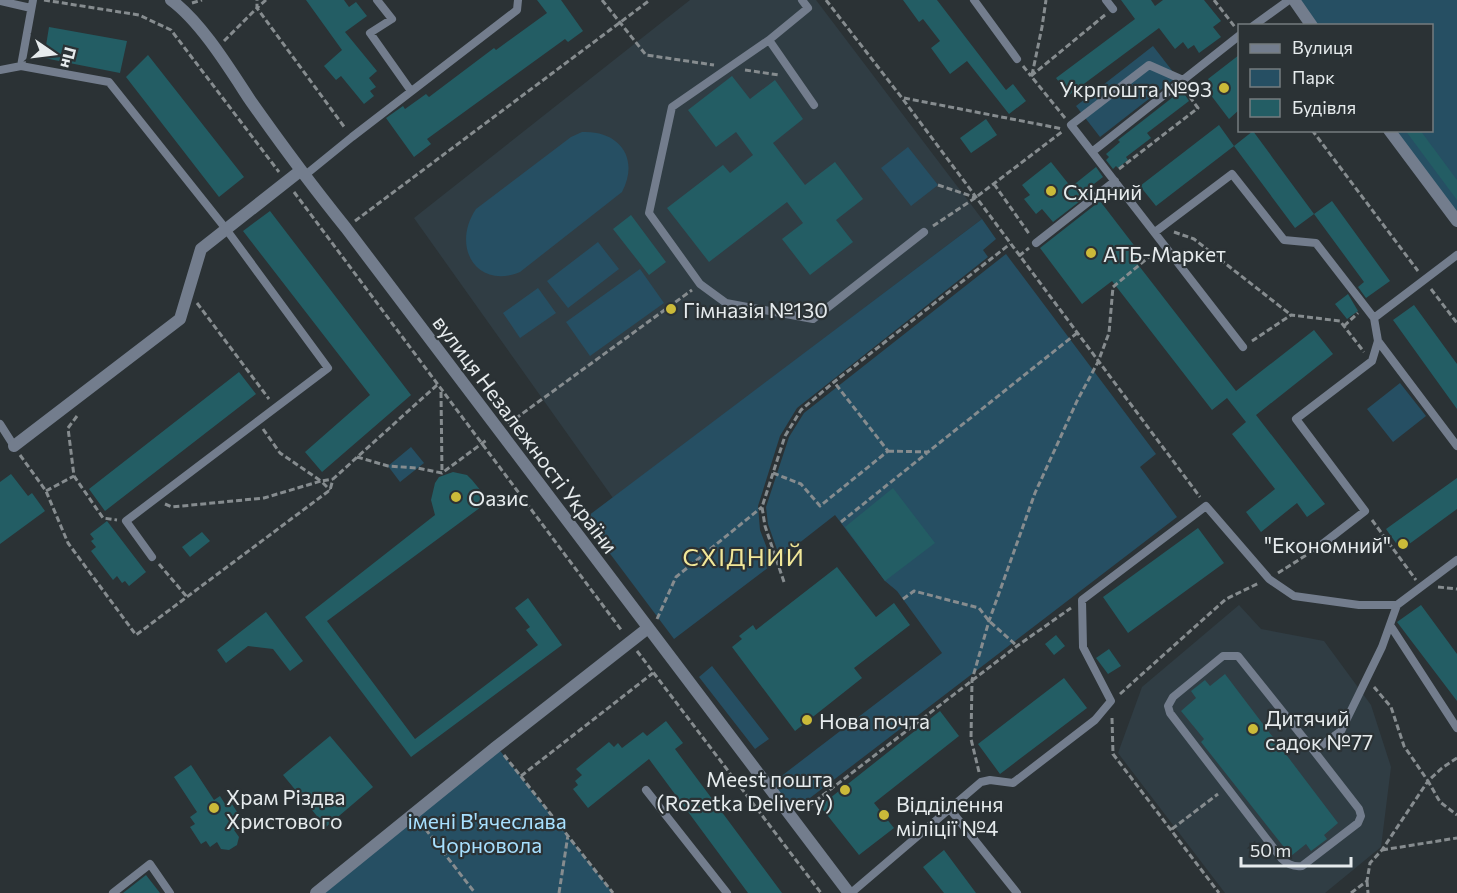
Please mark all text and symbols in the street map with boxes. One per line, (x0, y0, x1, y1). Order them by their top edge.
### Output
north arrow (24, 24, 84, 84)
legend (1238, 24, 1433, 132)
text: Вулиця (1292, 36, 1353, 58)
text: Пн (57, 45, 81, 70)
text: Парк (1292, 66, 1335, 88)
place label: Укрпошта №93 (1060, 76, 1212, 101)
marker: Укрпошта №93 (1217, 81, 1231, 95)
text: Будівля (1292, 96, 1356, 118)
place label: Східний (1063, 179, 1142, 204)
marker: Східний (1044, 184, 1058, 198)
place label: АТБ-Маркет (1103, 241, 1226, 266)
marker: АТБ-Маркет (1084, 246, 1098, 260)
place label: Гімназія №130 (683, 297, 828, 322)
marker: Гімназія №130 (664, 302, 678, 316)
street label: вулиця Незалежності України (428, 310, 624, 558)
place label: Оазис (468, 485, 529, 510)
marker: Оазис (449, 490, 463, 504)
place label: "Економний" (1264, 532, 1391, 557)
marker: "Економний" (1396, 537, 1410, 551)
district label: СХІДНИЙ (683, 542, 805, 571)
place label: Дитячий садок №77 (1265, 705, 1373, 754)
place label: Нова почта (819, 708, 930, 733)
marker: Нова почта (800, 713, 814, 727)
marker: Дитячий садок №77 (1246, 722, 1260, 736)
place label: Meest пошта (Rozetka Delivery) (657, 766, 833, 815)
marker: Meest пошта (Rozetka Delivery) (838, 783, 852, 797)
place label: Храм Різдва Христового (226, 784, 345, 833)
place label: Відділення міліції №4 (896, 791, 1004, 840)
marker: Храм Різдва Христового (207, 801, 221, 815)
park label: імені В'ячеслава Чорновола (407, 808, 567, 857)
marker: Відділення міліції №4 (877, 808, 891, 822)
scale bar (1241, 830, 1350, 868)
text: 50 m (1250, 839, 1291, 861)

